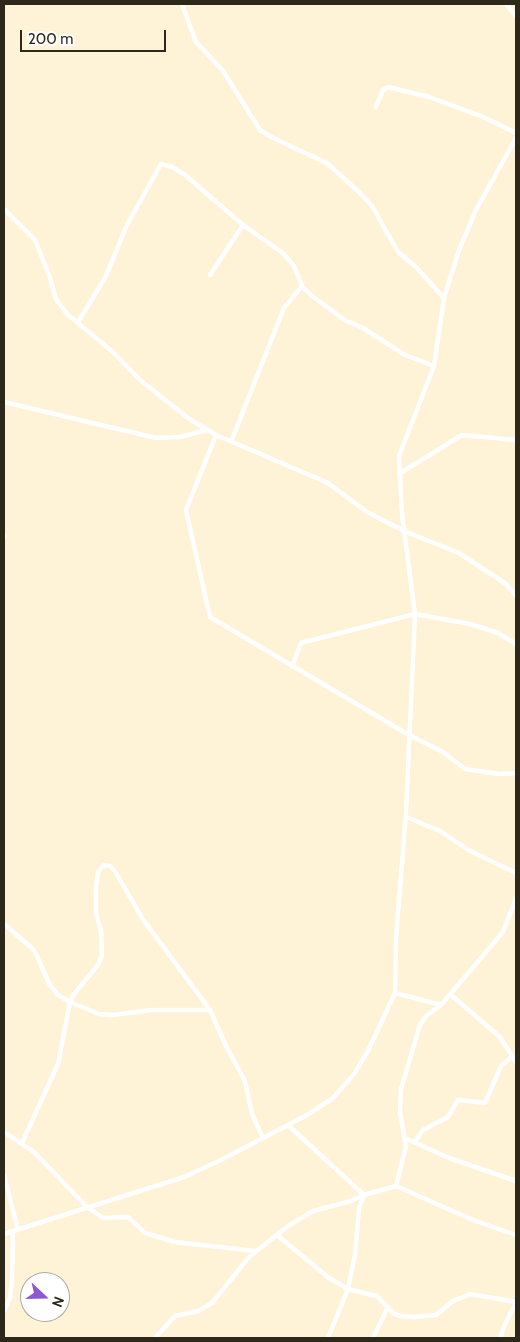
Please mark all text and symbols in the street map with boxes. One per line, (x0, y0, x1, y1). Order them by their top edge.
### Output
scale bar (22, 20, 169, 52)
text: 200 m (28, 30, 73, 48)
north arrow (20, 1272, 70, 1322)
text: N (48, 1294, 68, 1310)

